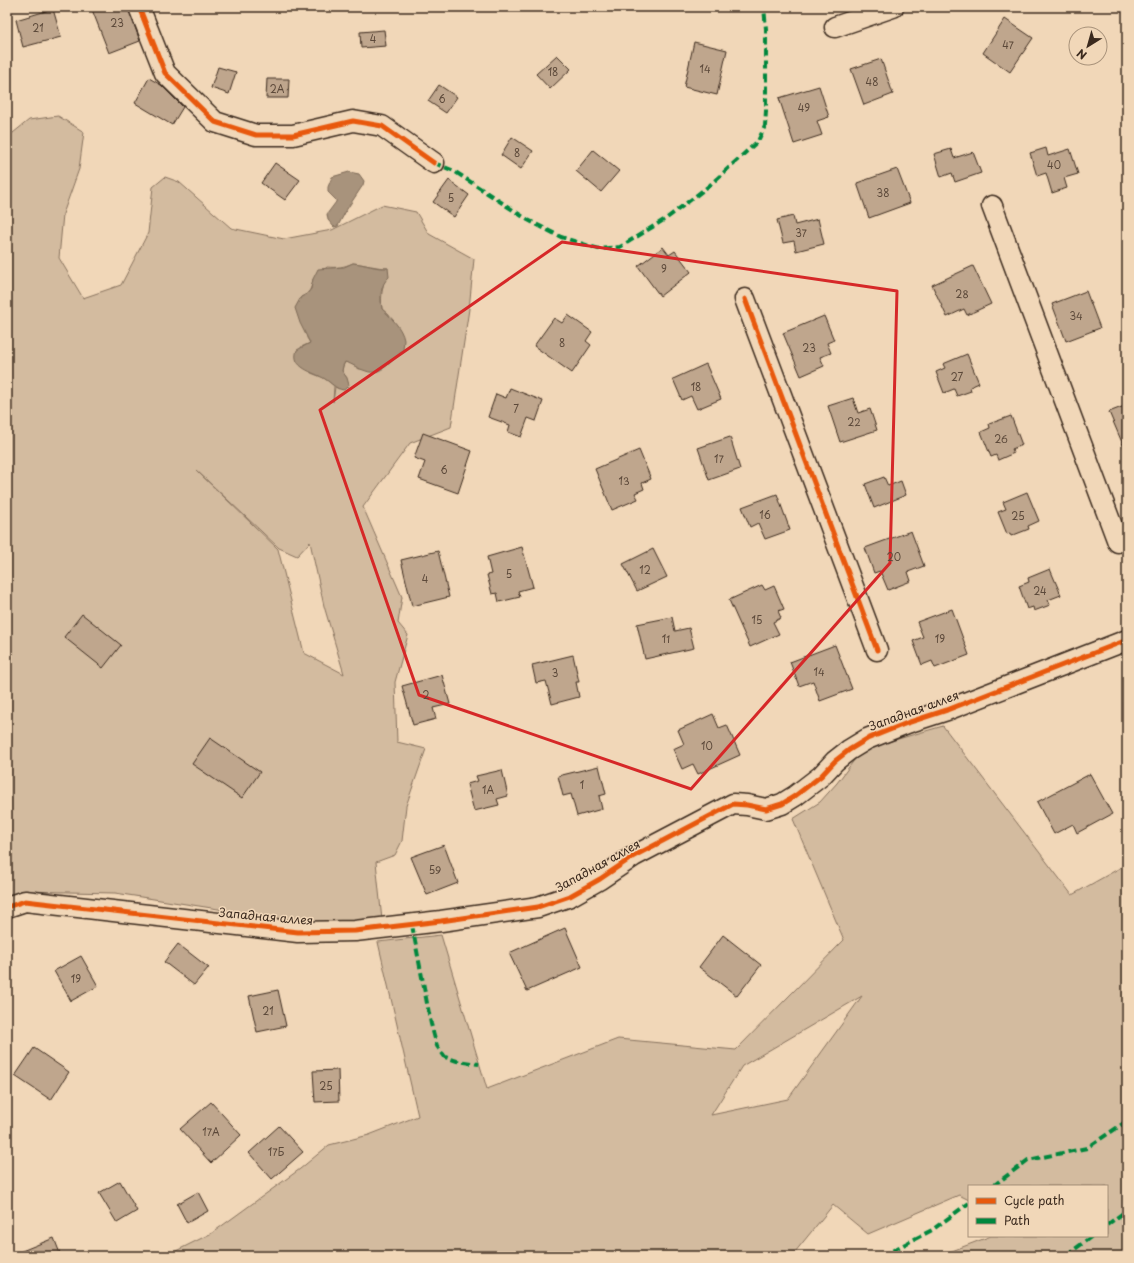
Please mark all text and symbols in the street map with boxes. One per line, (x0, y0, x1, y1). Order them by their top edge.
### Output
house number: 23 (110, 15, 124, 30)
house number: 21 (32, 20, 44, 35)
north arrow (1068, 26, 1108, 66)
house number: 4 (370, 31, 377, 46)
house number: 47 (1002, 37, 1015, 52)
text: N (1073, 45, 1090, 64)
house number: 14 (699, 61, 711, 76)
house number: 18 (548, 64, 558, 79)
house number: 48 (866, 74, 878, 89)
house number: 2А (270, 81, 285, 96)
house number: 6 (438, 91, 446, 106)
house number: 49 (798, 100, 810, 115)
house number: 8 (514, 145, 520, 160)
house number: 40 (1047, 157, 1061, 172)
house number: 38 (877, 185, 889, 200)
house number: 5 (448, 190, 454, 205)
house number: 37 (795, 225, 808, 240)
house number: 9 (661, 261, 667, 276)
house number: 28 (955, 286, 969, 301)
house number: 34 (1069, 308, 1083, 323)
house number: 8 (559, 335, 565, 350)
house number: 23 (802, 340, 816, 355)
house number: 27 (951, 369, 964, 384)
house number: 18 (691, 379, 701, 394)
house number: 7 (513, 401, 519, 416)
house number: 22 (847, 414, 861, 429)
house number: 26 (994, 431, 1008, 446)
house number: 17 (714, 451, 725, 466)
house number: 6 (440, 462, 448, 477)
house number: 13 (618, 473, 630, 488)
house number: 16 (759, 507, 771, 522)
house number: 25 (1011, 508, 1025, 523)
house number: 20 (887, 549, 901, 564)
house number: 12 (639, 562, 651, 577)
house number: 5 (506, 566, 512, 581)
house number: 4 (422, 571, 429, 586)
house number: 24 (1033, 583, 1047, 598)
house number: 15 (752, 612, 762, 627)
house number: 11 (662, 631, 670, 646)
house number: 19 (935, 631, 945, 646)
house number: 14 (813, 664, 825, 679)
house number: 3 (552, 665, 558, 680)
street label: Западная аллея (866, 685, 961, 735)
house number: 2 (422, 687, 430, 702)
house number: 10 (701, 738, 713, 753)
house number: 1 (580, 777, 584, 792)
house number: 1А (482, 782, 494, 797)
street label: Западная аллея (552, 834, 643, 896)
house number: 59 (429, 862, 441, 877)
street label: Западная аллея (218, 903, 314, 929)
house number: 19 (71, 971, 81, 986)
house number: 21 (262, 1003, 274, 1018)
house number: 25 (319, 1078, 333, 1093)
house number: 17А (202, 1124, 220, 1139)
house number: 17Б (268, 1144, 285, 1159)
legend (968, 1185, 1108, 1237)
text: Cycle path (1004, 1191, 1065, 1209)
text: Path (1004, 1211, 1030, 1229)

